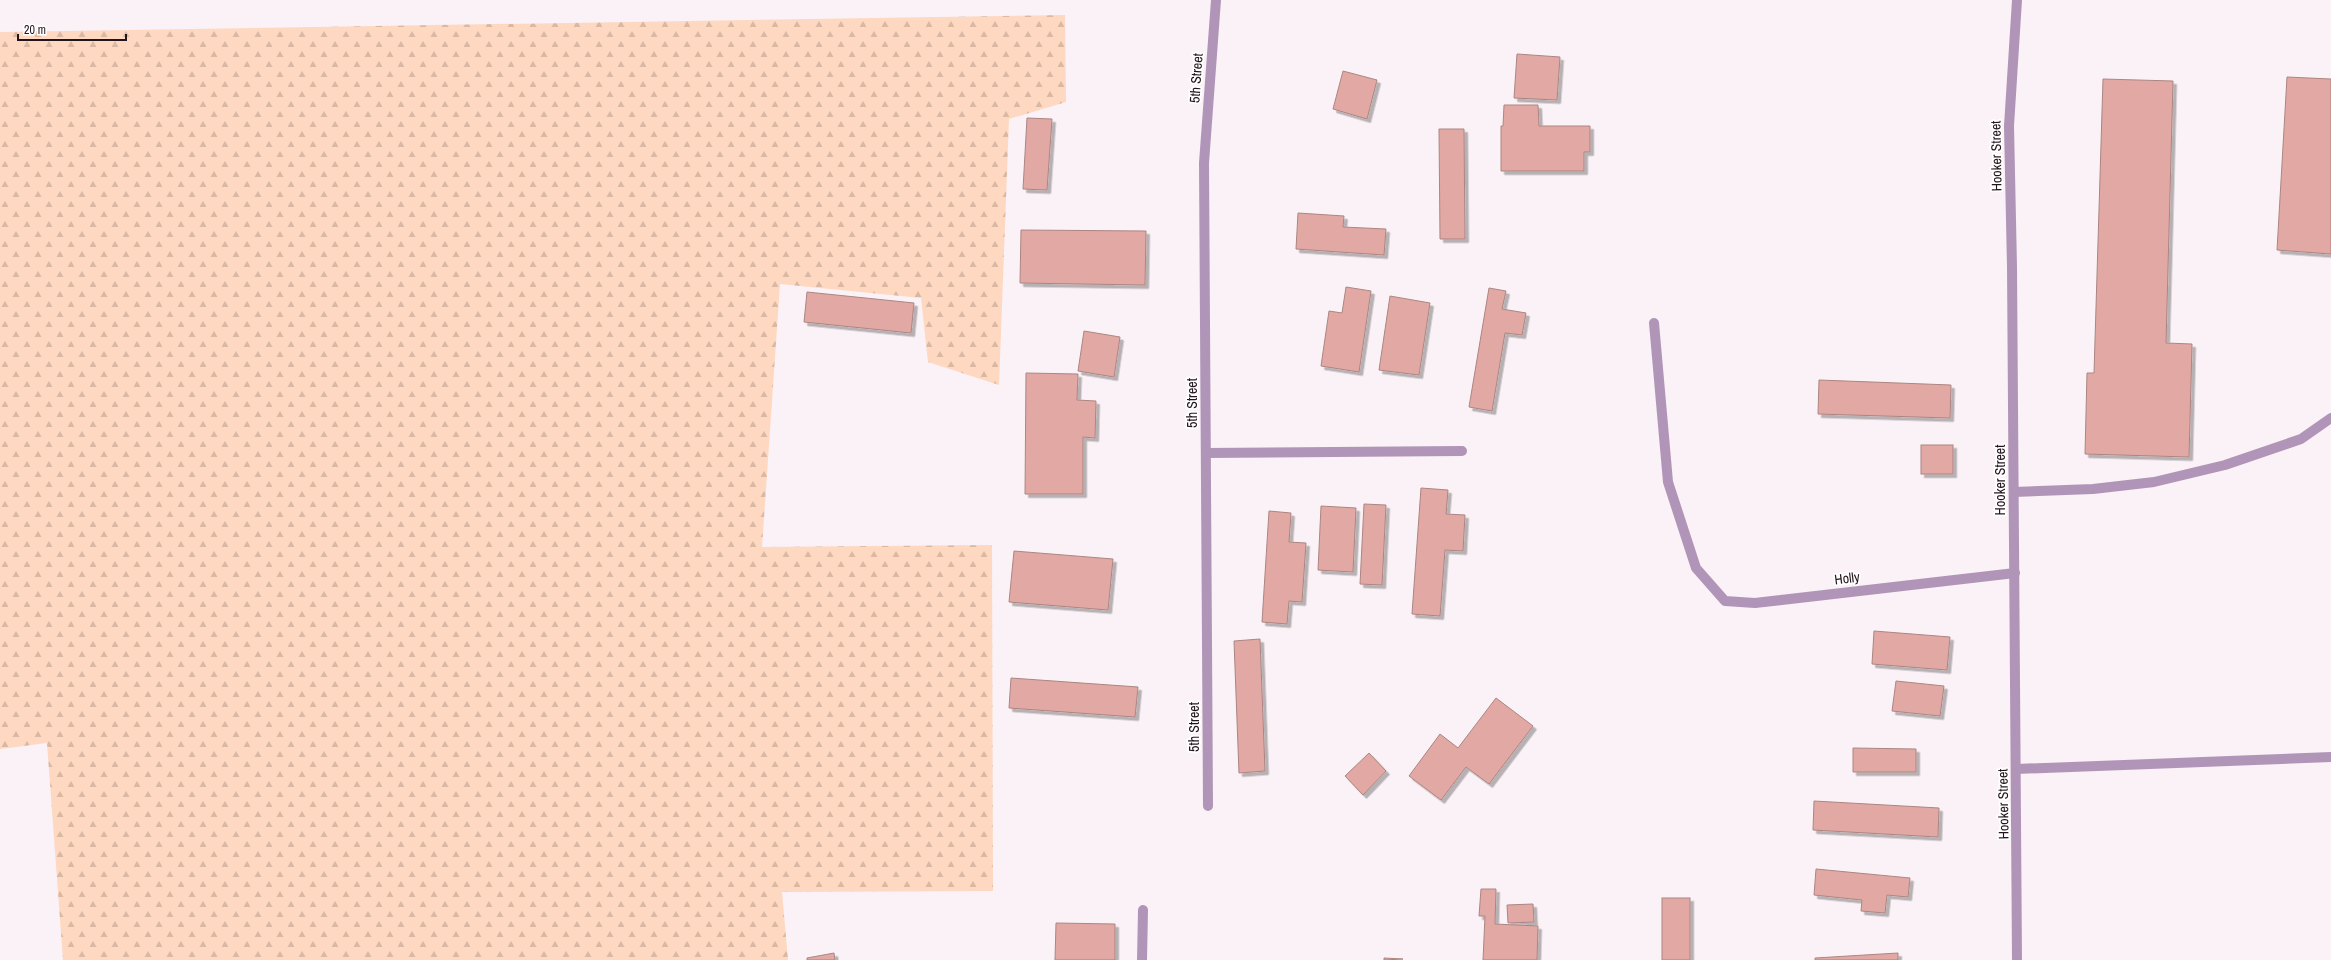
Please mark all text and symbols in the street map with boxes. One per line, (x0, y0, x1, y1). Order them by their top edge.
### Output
scale bar (18, 16, 126, 42)
text: 20 m (24, 22, 46, 38)
street label: 5th Street (1185, 53, 1207, 103)
street label: Hooker Street (1986, 120, 2006, 192)
street label: 5th Street (1183, 378, 1201, 428)
street label: Hooker Street (1991, 445, 2009, 515)
street label: Holly (1833, 567, 1861, 588)
street label: 5th Street (1185, 702, 1203, 752)
street label: Hooker Street (1993, 768, 2013, 840)

